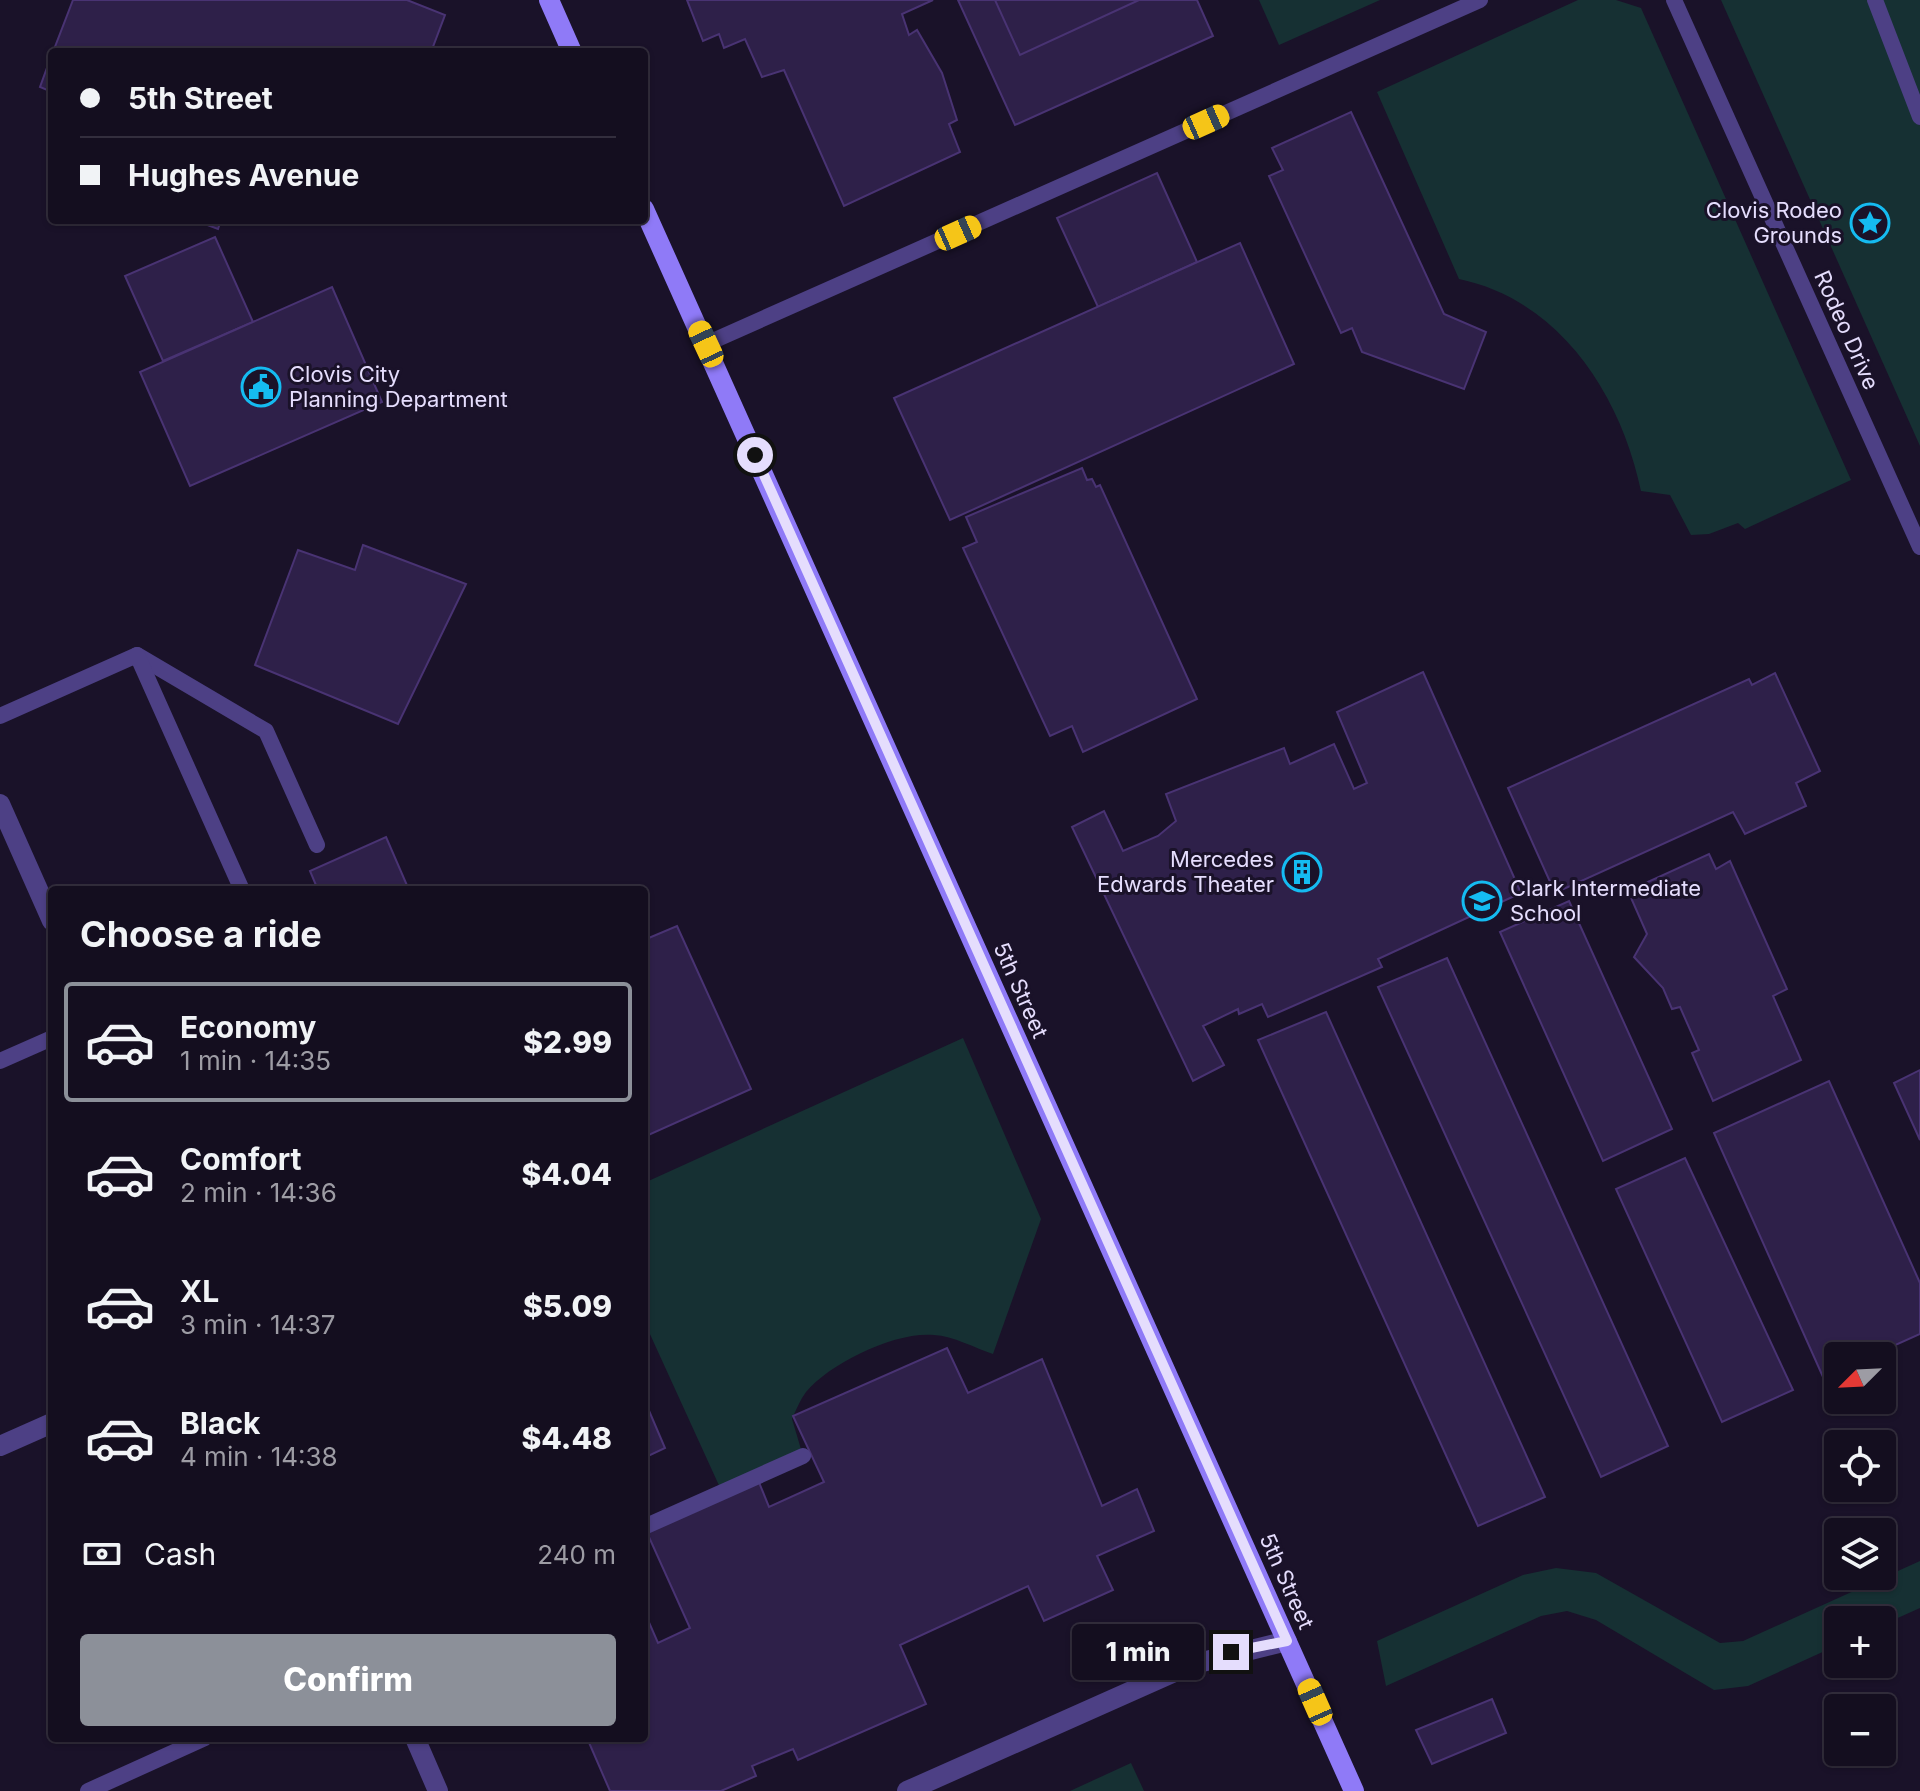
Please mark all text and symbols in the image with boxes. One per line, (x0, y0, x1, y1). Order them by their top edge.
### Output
text: 5th Street (128, 80, 273, 116)
car (1179, 101, 1233, 143)
text: Hughes Avenue (128, 157, 359, 193)
place label: Clovis Rodeo Grounds (1706, 197, 1842, 248)
place icon: Clovis Rodeo Grounds (1849, 202, 1891, 244)
car (931, 212, 985, 254)
street label: Rodeo Drive (1809, 267, 1885, 393)
car (685, 317, 727, 371)
place label: Clovis City Planning Department (289, 361, 508, 412)
public building icon: Clovis City Planning Department (240, 366, 282, 408)
route start (737, 437, 773, 473)
place label: Mercedes Edwards Theater (1097, 846, 1274, 897)
building icon: Mercedes Edwards Theater (1281, 851, 1323, 893)
place label: Clark Intermediate School (1510, 875, 1701, 926)
school or university icon: Clark Intermediate School (1461, 880, 1503, 922)
text: Choose a ride (80, 912, 322, 956)
street label: 5th Street (988, 938, 1054, 1042)
icon: car (84, 1006, 156, 1078)
text: Economy (180, 1009, 316, 1045)
text: $2.99 (523, 1024, 612, 1060)
text: 1 min · 14:35 (180, 1045, 331, 1076)
icon: car (84, 1138, 156, 1210)
text: Comfort (180, 1141, 301, 1177)
text: $4.04 (521, 1156, 612, 1192)
text: 2 min · 14:36 (180, 1177, 337, 1208)
icon: car (84, 1270, 156, 1342)
text: XL (180, 1273, 219, 1309)
text: $5.09 (523, 1288, 612, 1324)
text: 3 min · 14:37 (180, 1309, 336, 1340)
north arrow (1824, 1342, 1896, 1414)
map controls (1824, 1342, 1896, 1766)
icon: car (84, 1402, 156, 1474)
text: Black (180, 1405, 260, 1441)
text: $4.48 (521, 1420, 612, 1456)
button: locate (1824, 1430, 1896, 1502)
text: 4 min · 14:38 (180, 1441, 338, 1472)
button: layers (1824, 1518, 1896, 1590)
street label: 5th Street (1254, 1529, 1320, 1633)
icon: cash (80, 1532, 124, 1576)
text: Cash (144, 1536, 216, 1572)
text: 240 m (537, 1539, 616, 1570)
button: + (1824, 1606, 1896, 1678)
callout: 1 min (1071, 1624, 1203, 1680)
button: Confirm (80, 1634, 616, 1726)
route end (1213, 1634, 1249, 1670)
text: 1 min (1105, 1636, 1171, 1667)
car (1294, 1675, 1336, 1729)
button: − (1824, 1694, 1896, 1766)

